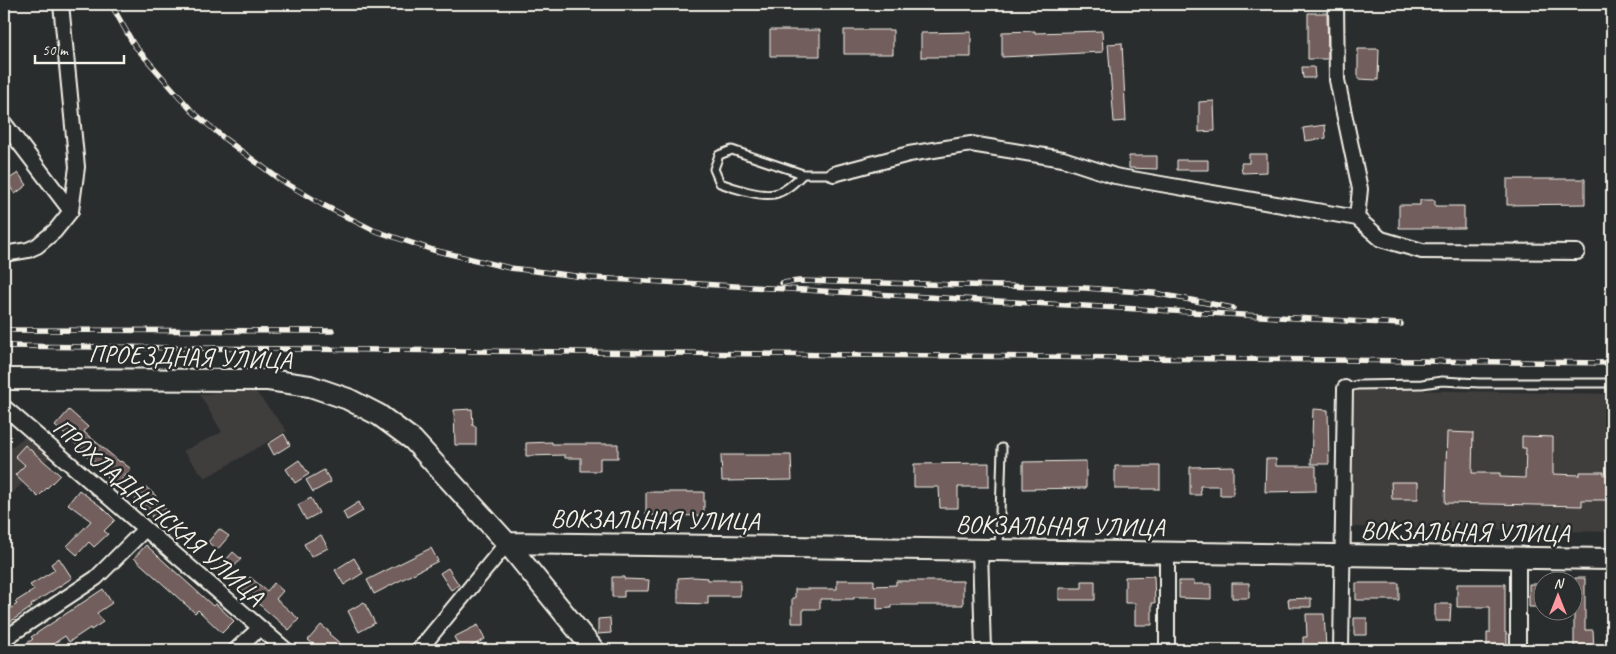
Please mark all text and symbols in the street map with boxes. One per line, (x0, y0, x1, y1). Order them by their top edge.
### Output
scale bar (35, 32, 124, 64)
text: 50 m (42, 41, 69, 60)
street label: ПРОЕЗДНАЯ УЛИЦА (88, 337, 294, 377)
street label: ПРОХЛАДНЕНСКАЯ УЛИЦА (46, 411, 271, 613)
street label: ВОКЗАЛЬНАЯ УЛИЦА (550, 502, 761, 538)
street label: ВОКЗАЛЬНАЯ УЛИЦА (955, 508, 1166, 544)
street label: ВОКЗАЛЬНАЯ УЛИЦА (1360, 514, 1571, 550)
north arrow (1534, 572, 1584, 622)
text: N (1554, 575, 1565, 592)

